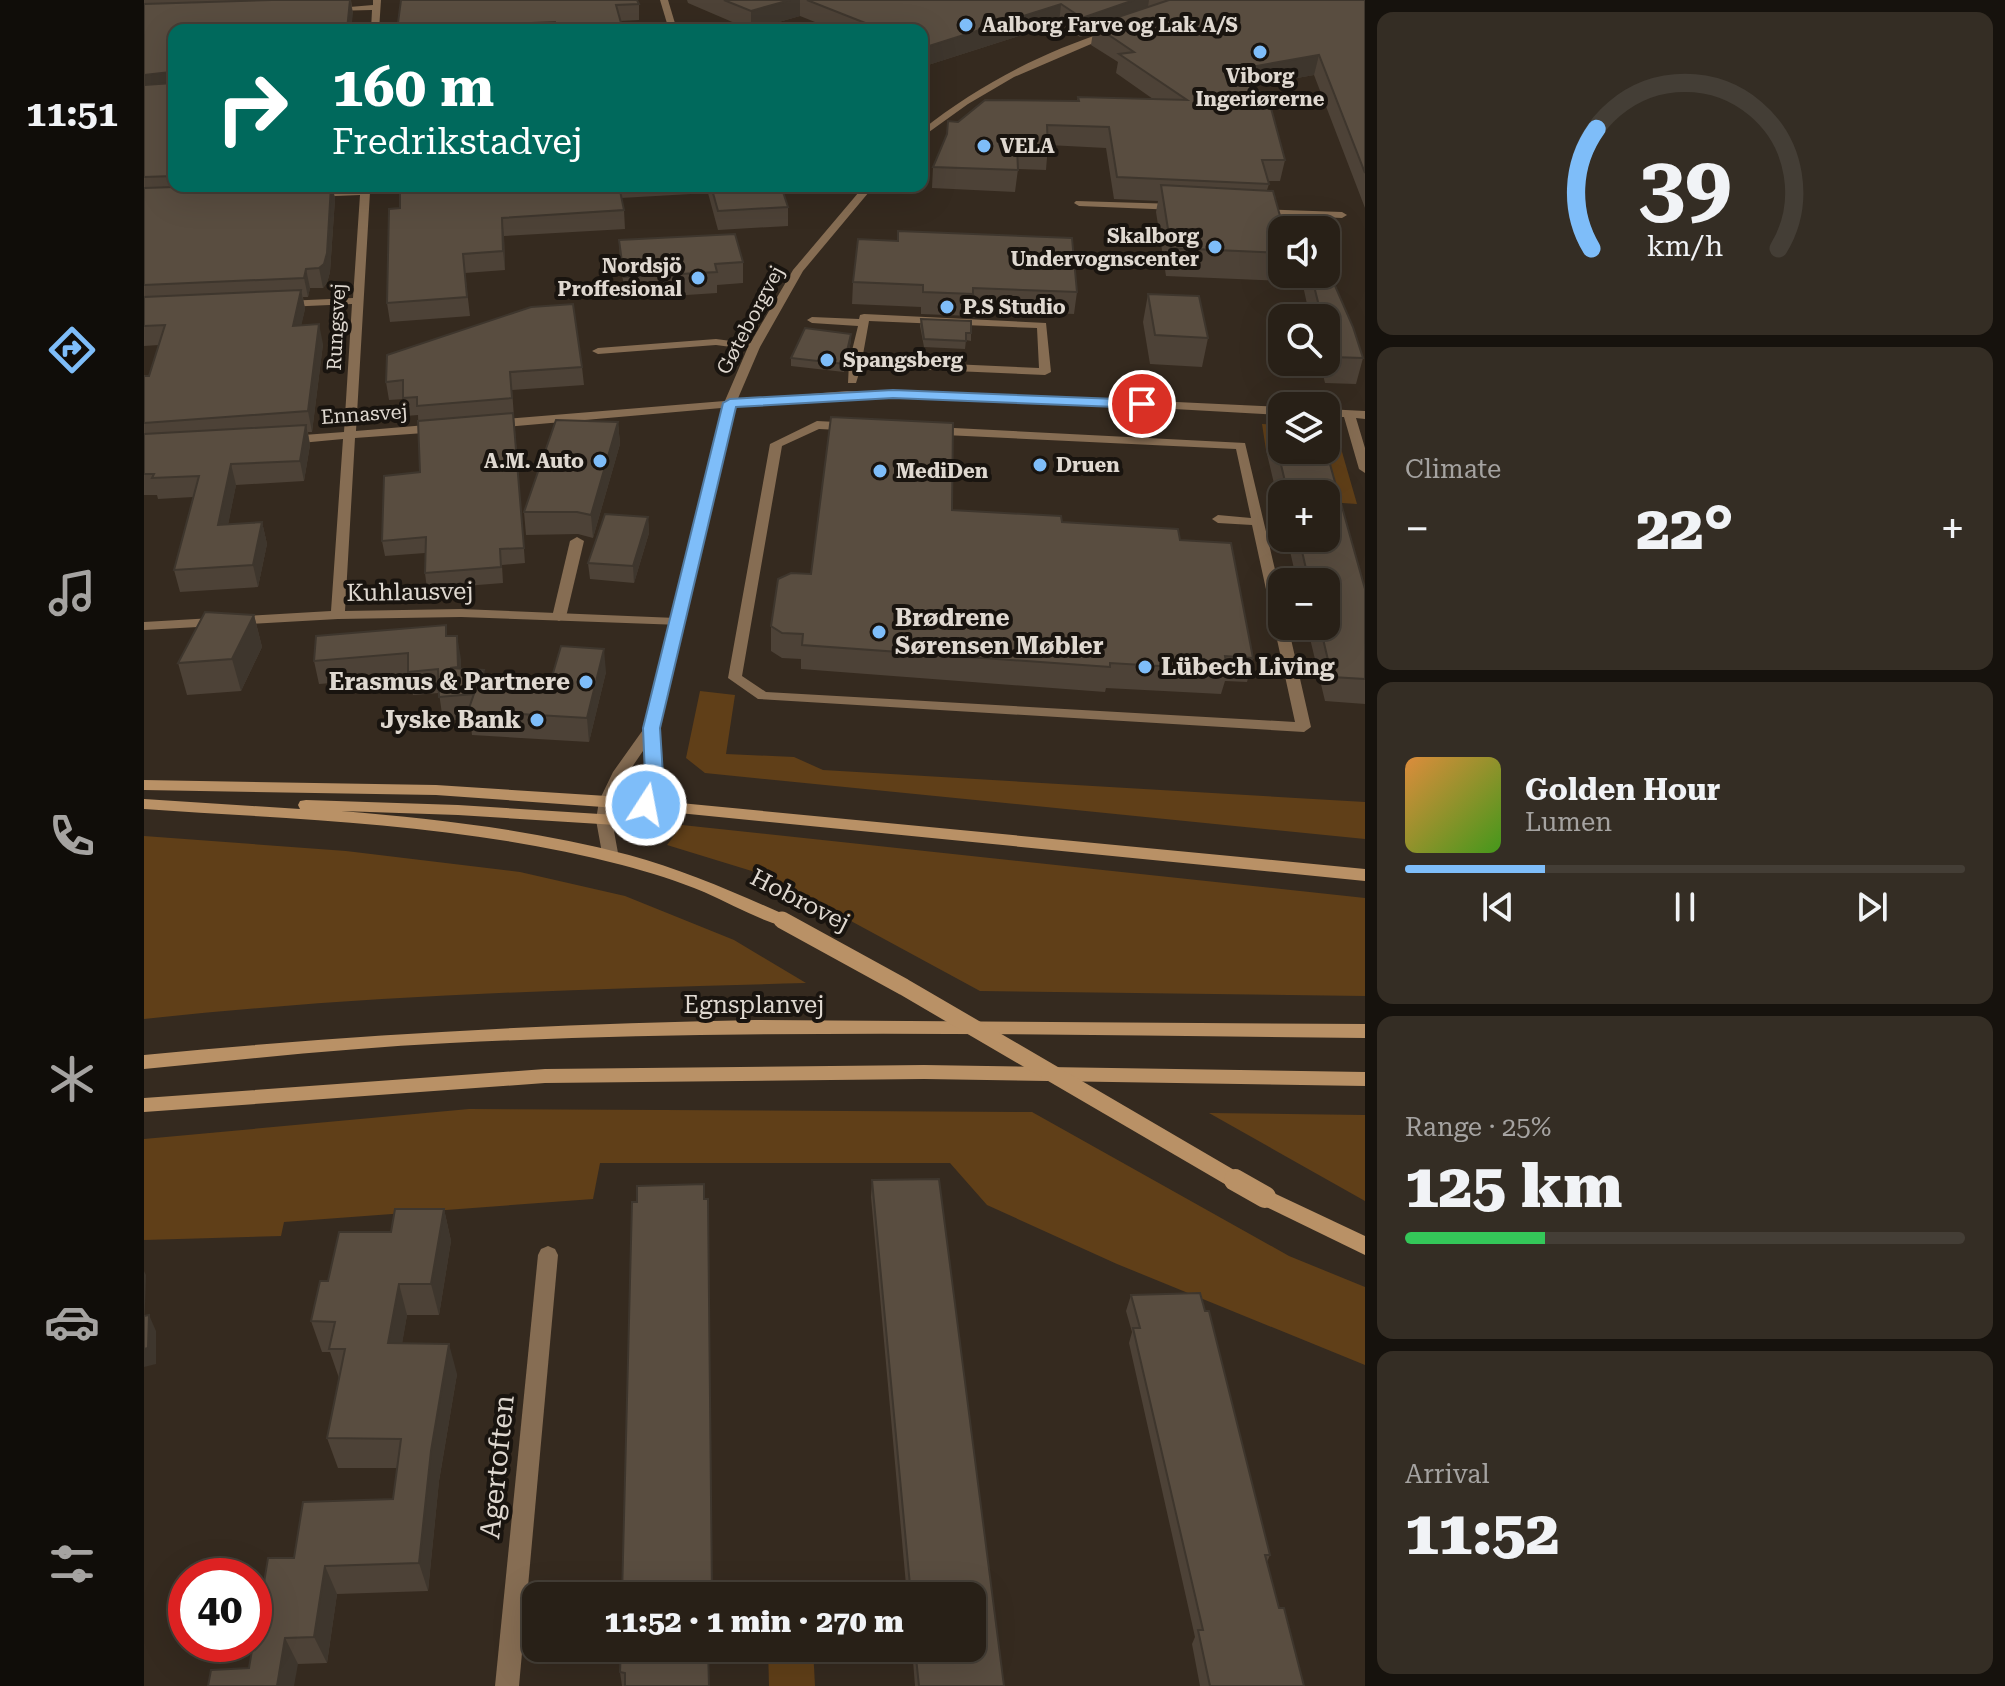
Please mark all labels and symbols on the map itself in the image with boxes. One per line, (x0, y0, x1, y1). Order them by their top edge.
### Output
place label: Aalborg Farve og Lak A/S (982, 13, 1238, 37)
marker: Aalborg Farve og Lak A/S (957, 16, 975, 34)
marker: Viborg Ingeriørerne (1251, 43, 1269, 61)
place label: Viborg Ingeriørerne (1196, 64, 1325, 111)
place label: VELA (1000, 134, 1055, 158)
marker: VELA (975, 137, 993, 155)
place label: Skalborg Undervognscenter (1010, 224, 1200, 271)
marker: Skalborg Undervognscenter (1206, 238, 1224, 256)
place label: Nordsjö Proffesional (558, 254, 682, 301)
street label: Gøteborgvej (711, 262, 789, 378)
marker: Nordsjö Proffesional (689, 269, 707, 287)
street label: Rungsvej (322, 283, 350, 371)
place label: P.S Studio (963, 295, 1066, 319)
marker: P.S Studio (938, 298, 956, 316)
place label: Spangsberg (843, 348, 964, 372)
marker: Spangsberg (818, 351, 836, 369)
pin (1108, 370, 1176, 438)
street label: Ennasvej (320, 399, 408, 429)
place label: A.M. Auto (484, 449, 584, 473)
marker: A.M. Auto (591, 452, 609, 470)
place label: Druen (1056, 453, 1120, 477)
marker: Druen (1031, 456, 1049, 474)
place label: MediDen (896, 459, 989, 483)
marker: MediDen (871, 462, 889, 480)
street label: Kuhlausvej (346, 577, 474, 607)
place label: Brødrene Sørensen Møbler (895, 604, 1104, 660)
marker: Brødrene Sørensen Møbler (870, 623, 888, 641)
place label: Lübech Living (1161, 653, 1335, 681)
marker: Lübech Living (1136, 658, 1154, 676)
place label: Erasmus & Partnere (329, 668, 570, 696)
marker: Erasmus & Partnere (577, 673, 595, 691)
place label: Jyske Bank (381, 706, 521, 734)
marker: Jyske Bank (528, 711, 546, 729)
position arrow (604, 763, 688, 847)
street label: Hobrovej (746, 863, 854, 937)
street label: Egnsplanvej (684, 991, 824, 1019)
street label: Agertoften (473, 1393, 521, 1541)
speed limit sign: 40 (168, 1558, 272, 1662)

